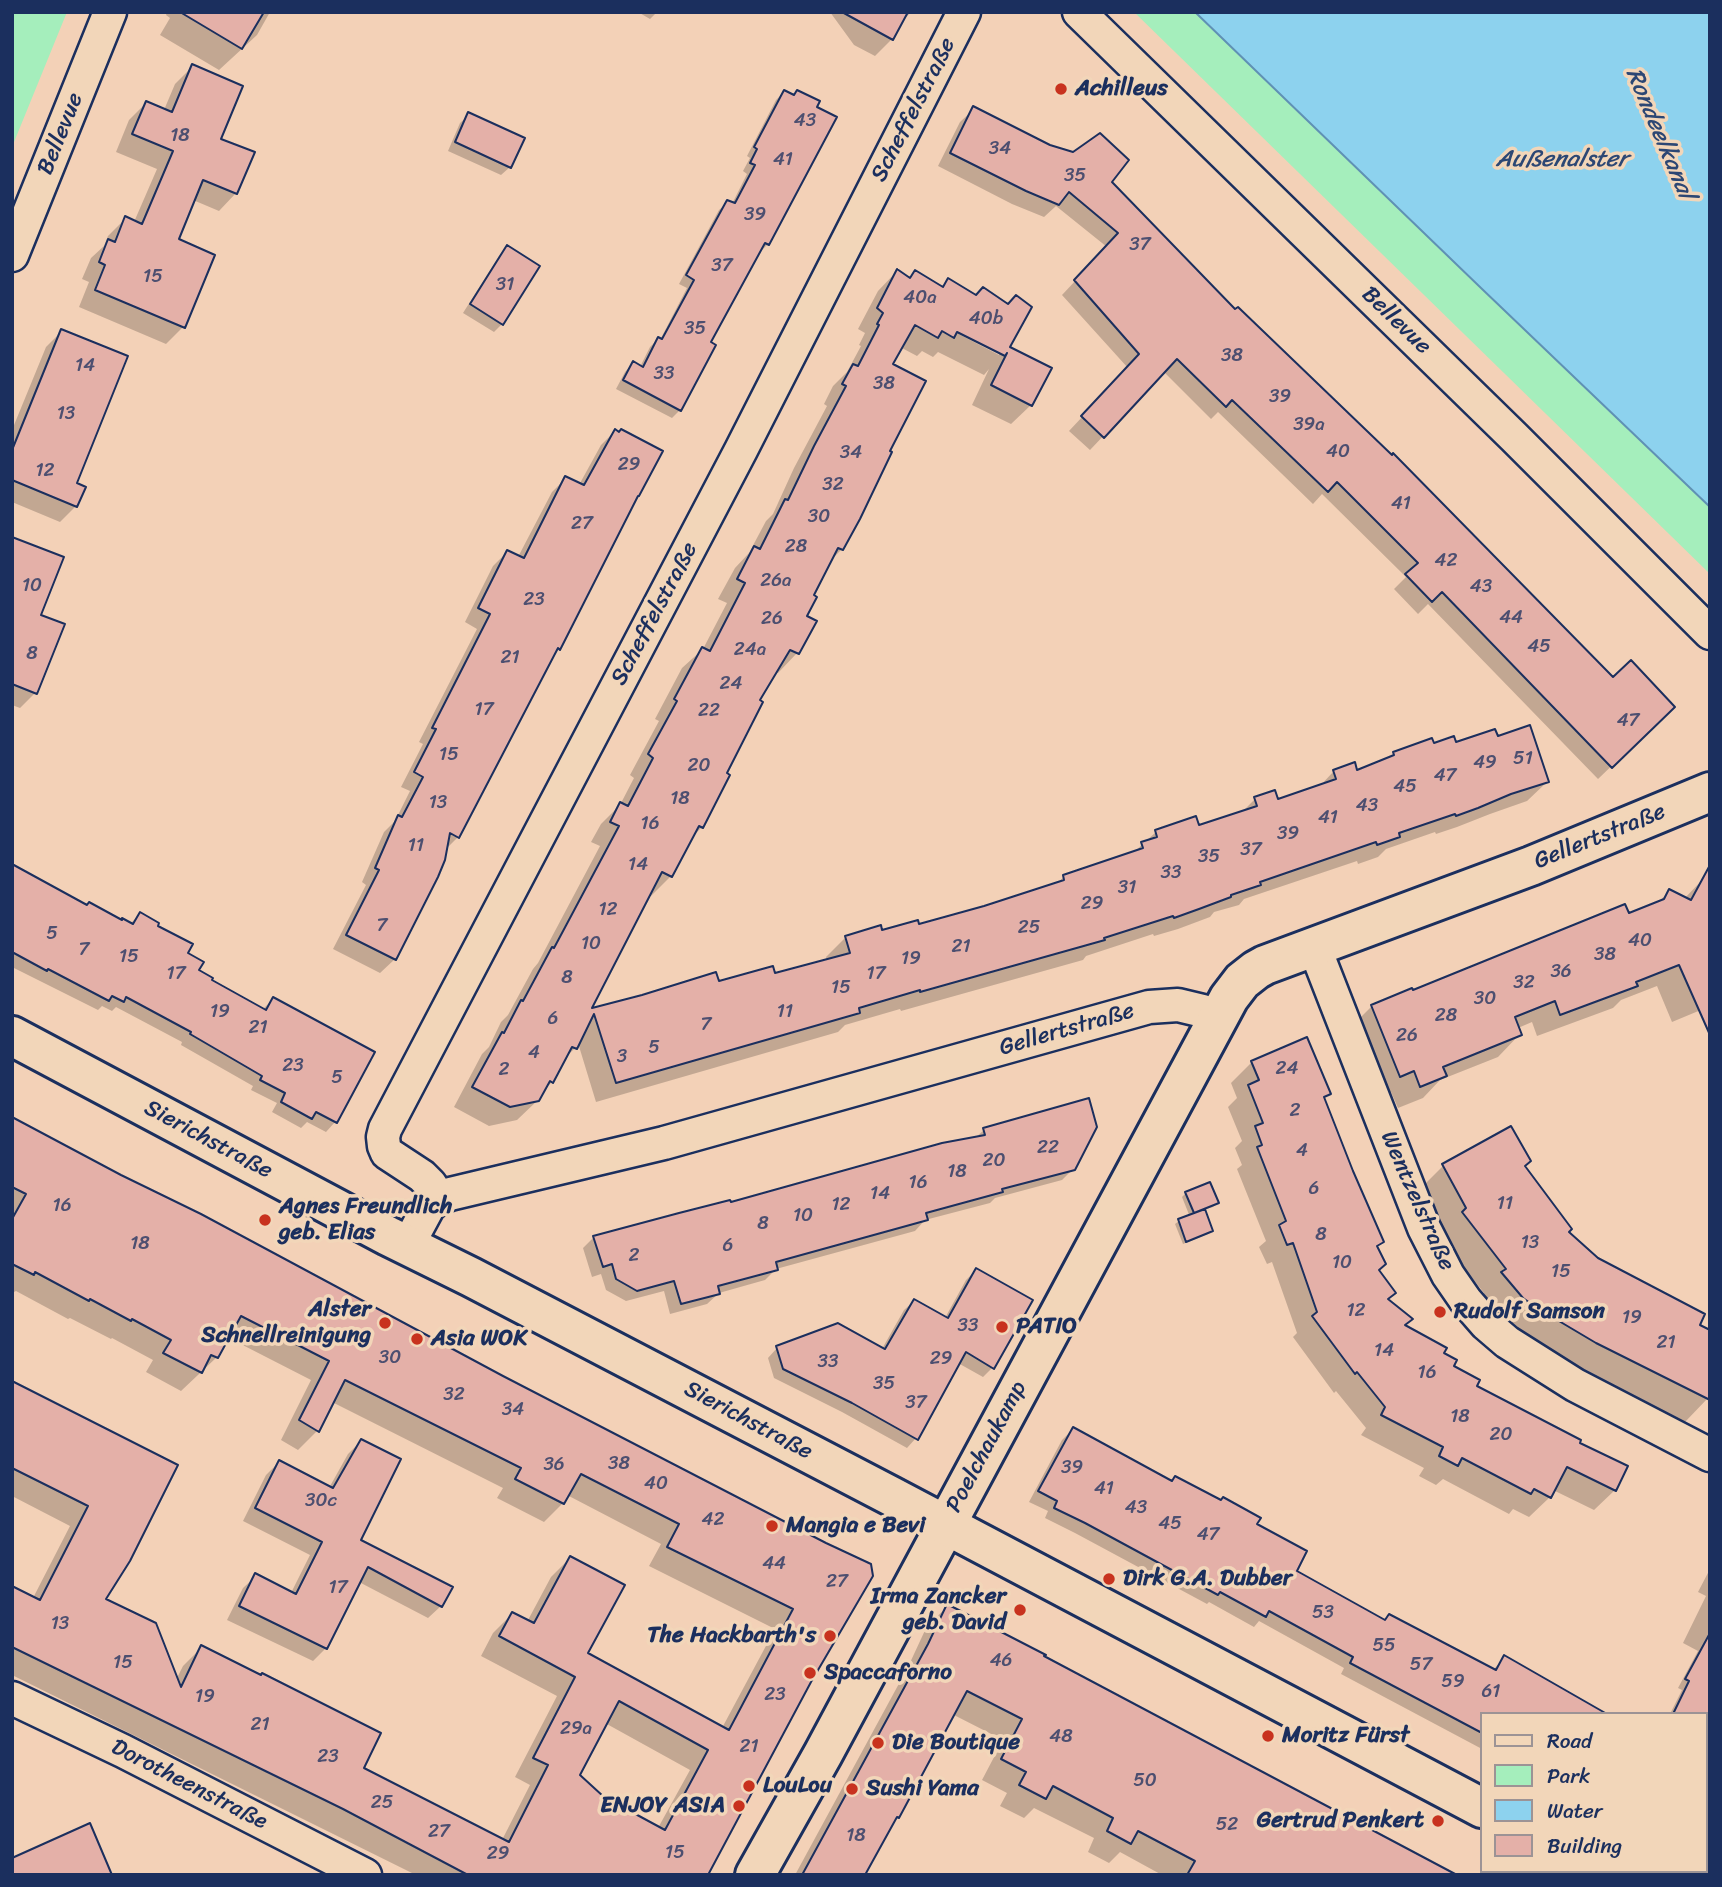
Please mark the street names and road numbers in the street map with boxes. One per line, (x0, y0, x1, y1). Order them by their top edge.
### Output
street label: Scheffelstraße (866, 33, 962, 187)
street label: Bellevue (32, 89, 90, 179)
street label: Bellevue (1355, 281, 1437, 361)
street label: Scheffelstraße (606, 538, 704, 690)
street label: Gellertstraße (1530, 798, 1670, 876)
street label: Gellertstraße (996, 998, 1138, 1062)
street label: Sierichstraße (139, 1095, 277, 1185)
street label: Wentzelstraße (1374, 1127, 1460, 1275)
street label: Sierichstraße (679, 1376, 817, 1466)
street label: Poelchaukamp (941, 1377, 1033, 1517)
street label: Dorotheenstraße (106, 1734, 272, 1836)

